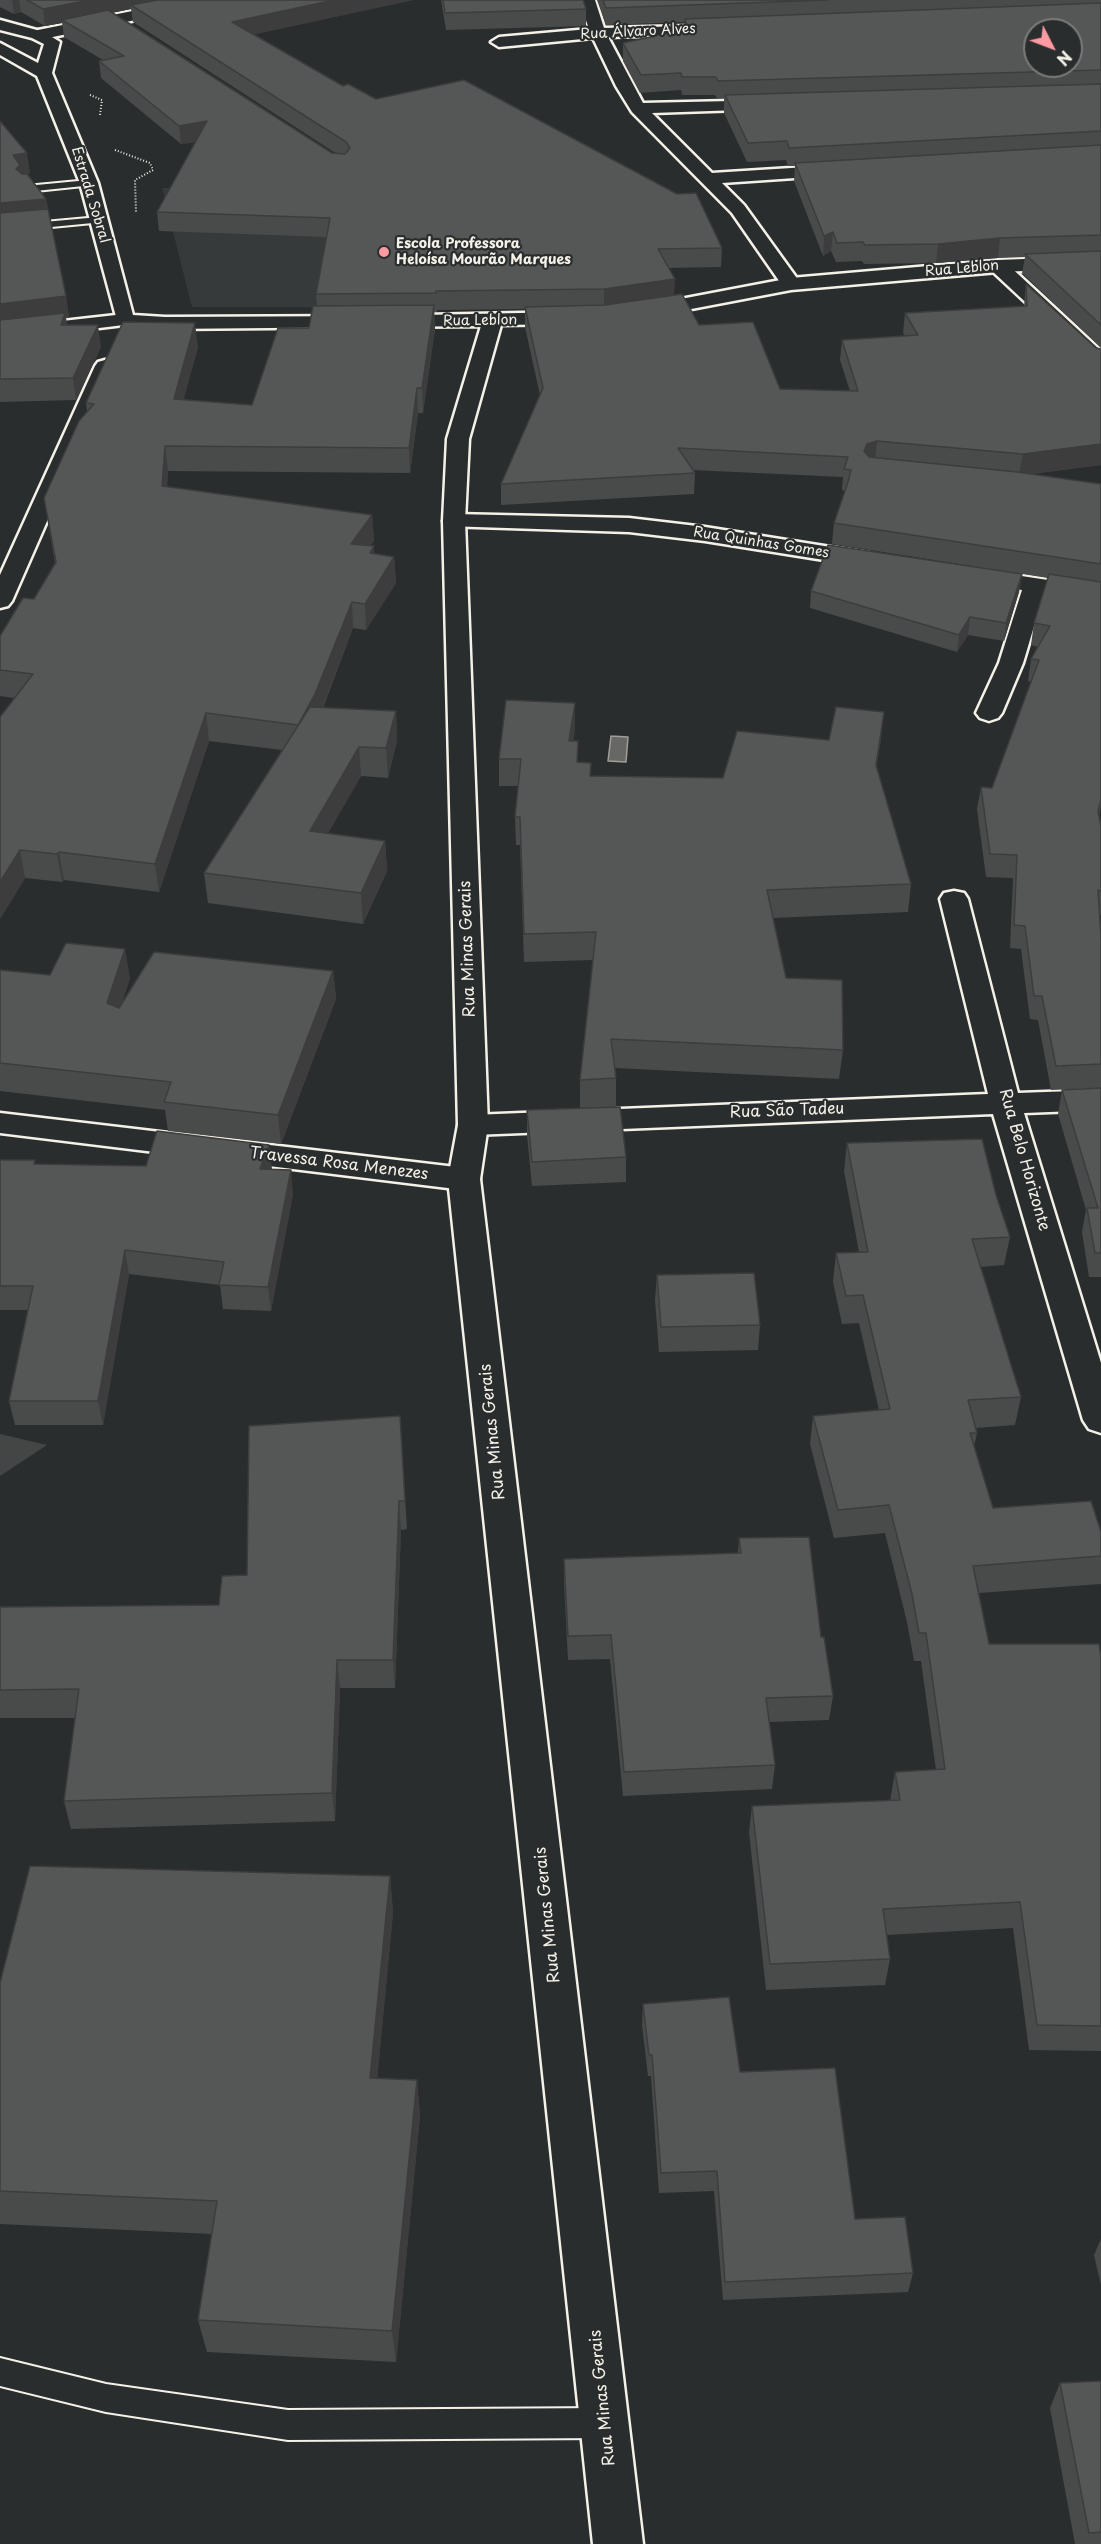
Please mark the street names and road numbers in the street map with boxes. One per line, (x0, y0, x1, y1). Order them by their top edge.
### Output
street label: Rua Álvaro Alves (580, 21, 696, 43)
street label: Estrada Sobral (67, 145, 113, 245)
street label: Rua Leblon (924, 257, 1000, 281)
street label: Rua Leblon (443, 312, 517, 330)
street label: Rua Quinhas Gomes (692, 524, 830, 562)
street label: Rua Minas Gerais (456, 880, 480, 1018)
street label: Rua Belo Horizonte (994, 1087, 1054, 1233)
street label: Rua São Tadeu (729, 1099, 845, 1123)
street label: Travessa Rosa Menezes (249, 1144, 429, 1184)
street label: Rua Minas Gerais (476, 1363, 510, 1501)
street label: Rua Minas Gerais (531, 1846, 565, 1984)
street label: Rua Minas Gerais (586, 2329, 620, 2467)

